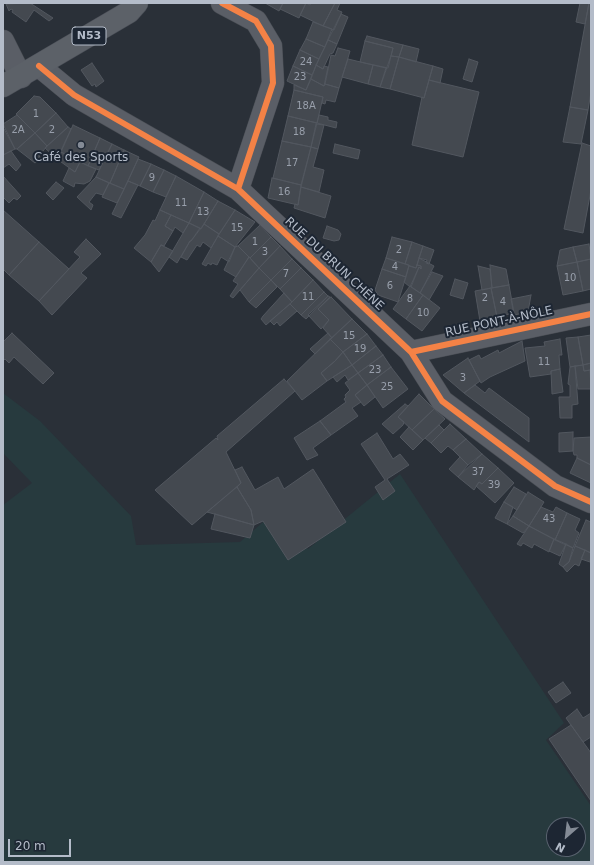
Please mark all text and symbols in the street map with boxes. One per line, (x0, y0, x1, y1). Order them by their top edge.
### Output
road number: N53 (72, 27, 106, 45)
house number: 24 (300, 56, 312, 68)
house number: 23 (294, 71, 306, 83)
house number: 18A (296, 100, 316, 112)
house number: 1 (33, 108, 39, 120)
house number: 2A (11, 124, 25, 136)
house number: 2 (49, 124, 55, 136)
house number: 18 (293, 126, 305, 138)
marker: Café des Sports (76, 140, 86, 150)
place label: Café des Sports (34, 151, 128, 165)
house number: 17 (286, 157, 298, 169)
house number: 9 (149, 172, 155, 184)
house number: 16 (278, 186, 290, 198)
house number: 11 (175, 197, 187, 209)
house number: 13 (197, 206, 209, 218)
street label: RUE DU BRUN CHÊNE (282, 214, 386, 314)
house number: 15 (231, 222, 243, 234)
house number: 1 (252, 236, 258, 248)
house number: 2 (396, 244, 402, 256)
house number: 3 (262, 246, 268, 258)
house number: 4 (392, 261, 398, 273)
house number: 7 (283, 268, 289, 280)
house number: 10 (564, 272, 576, 284)
house number: 6 (387, 280, 393, 292)
house number: 11 (302, 291, 314, 303)
house number: 2 (482, 292, 488, 304)
house number: 8 (407, 293, 413, 305)
house number: 4 (500, 296, 506, 308)
street label: RUE PONT-À-NÔLE (444, 304, 554, 340)
house number: 10 (417, 307, 429, 319)
house number: 15 (343, 330, 355, 342)
house number: 19 (354, 343, 366, 355)
house number: 11 (538, 356, 550, 368)
house number: 23 (369, 364, 381, 376)
house number: 3 (460, 372, 466, 384)
house number: 25 (381, 381, 393, 393)
house number: 37 (472, 466, 484, 478)
house number: 39 (488, 479, 500, 491)
house number: 43 (543, 513, 555, 525)
north arrow (546, 817, 586, 857)
scale bar (10, 831, 73, 857)
text: 20 m (15, 839, 46, 853)
text: N (553, 839, 568, 855)

